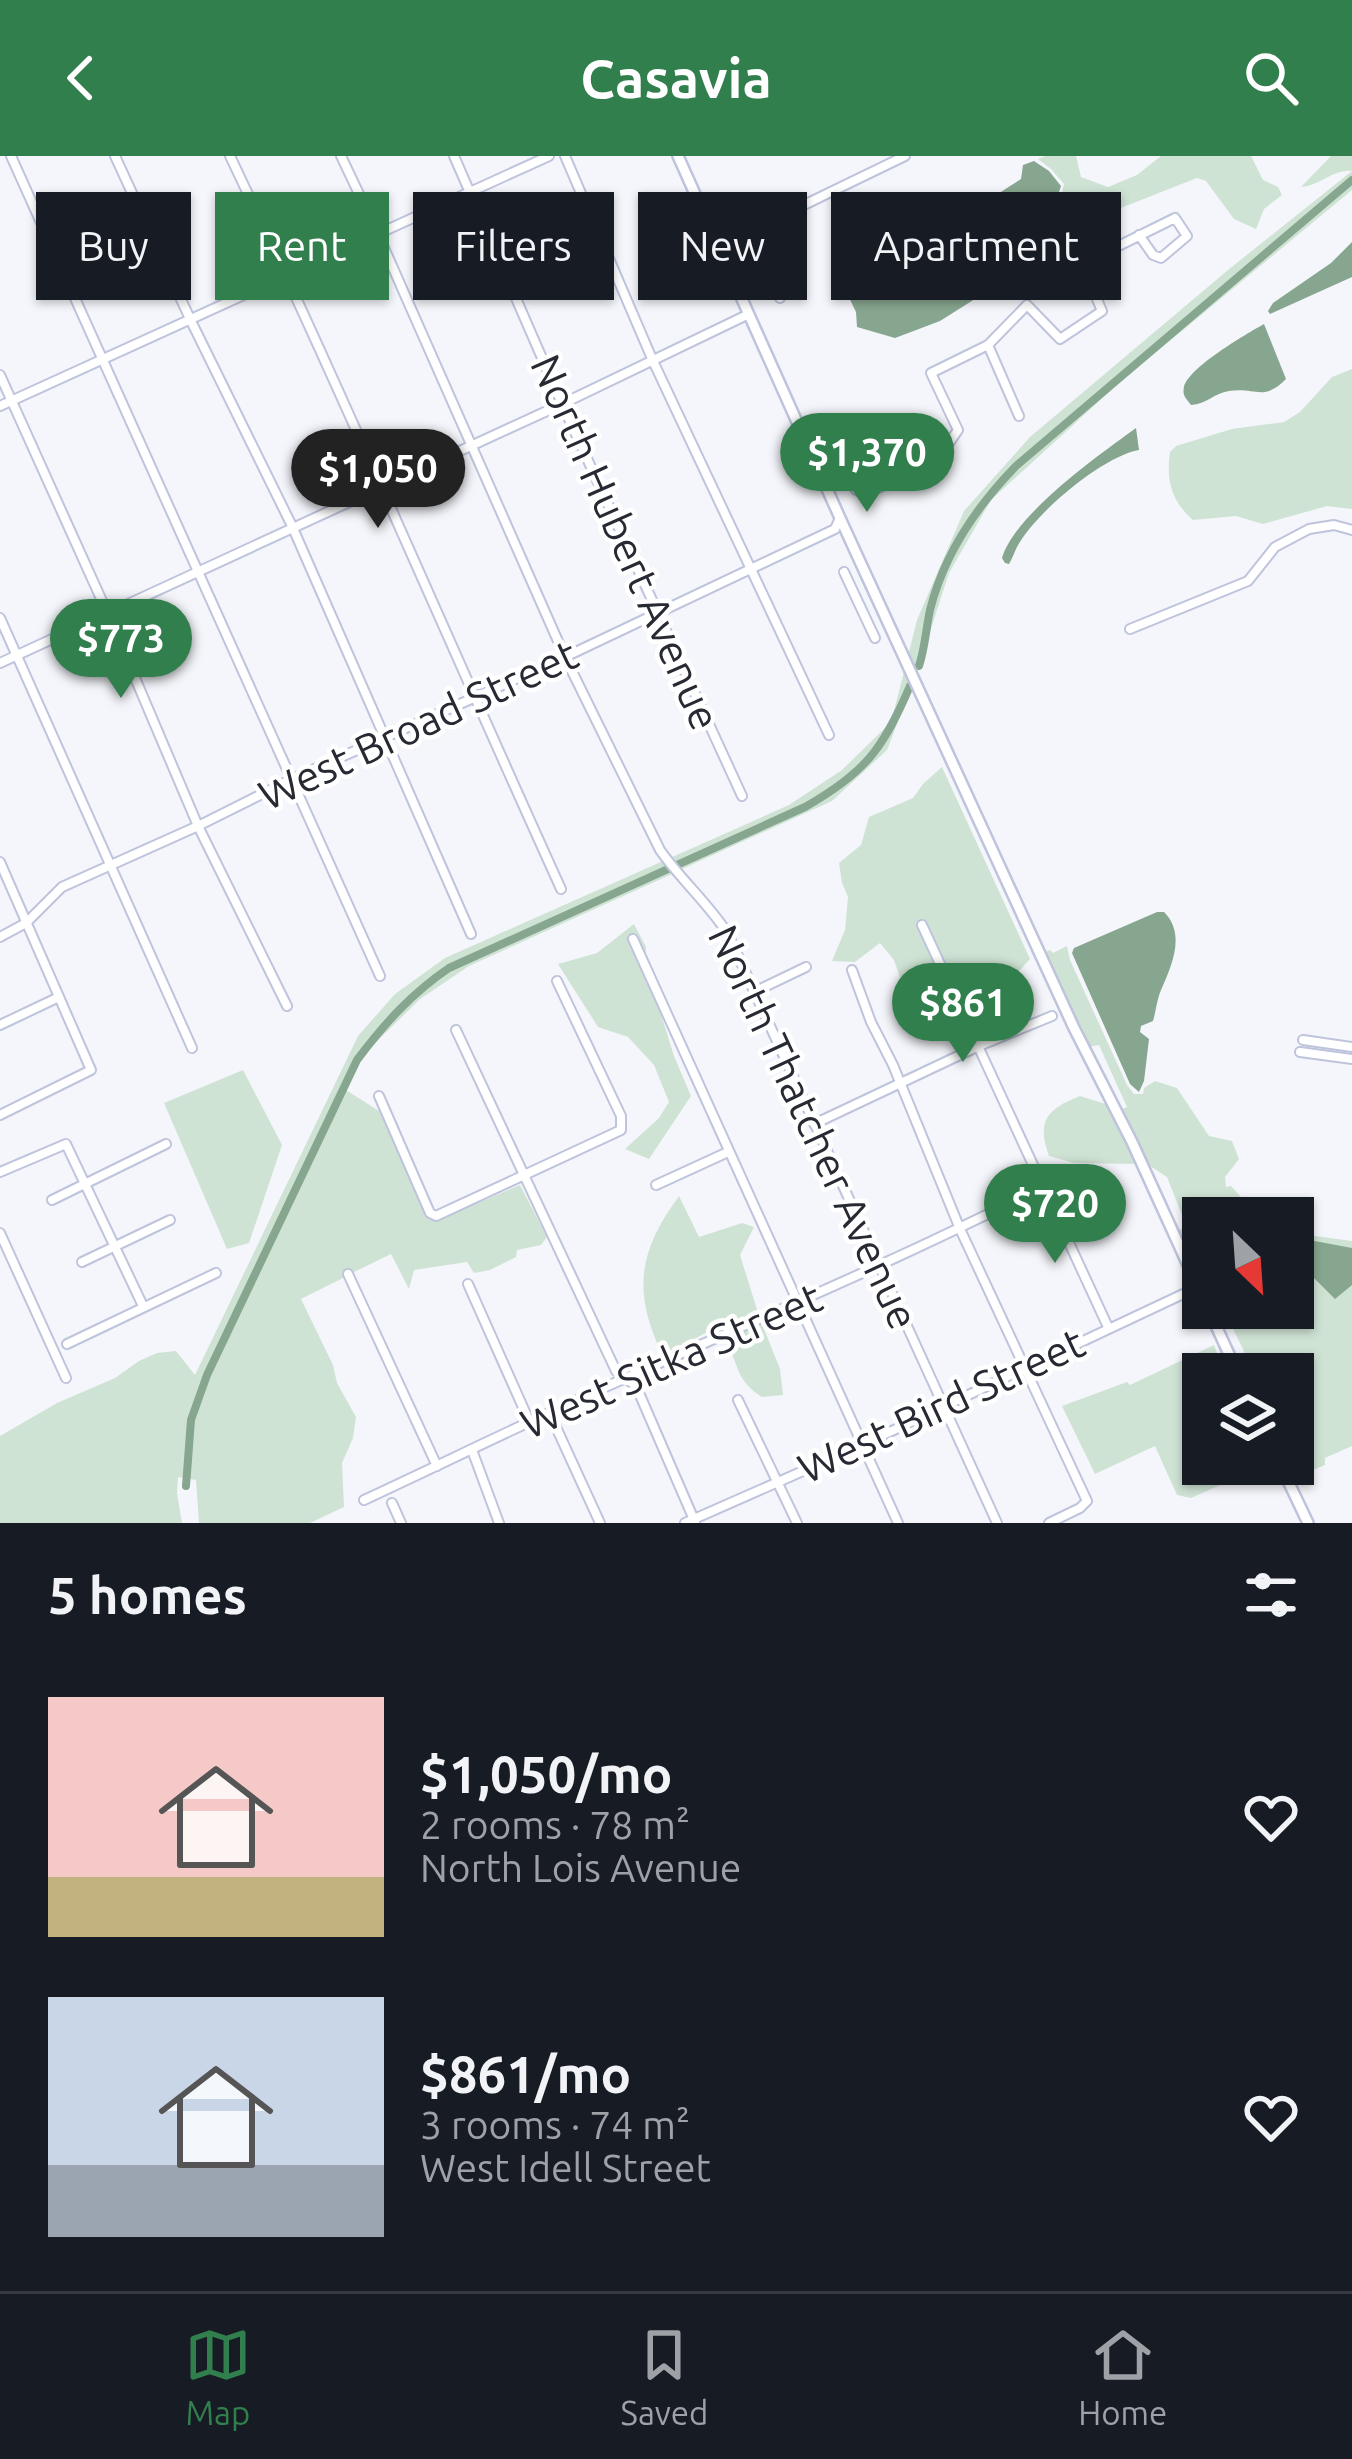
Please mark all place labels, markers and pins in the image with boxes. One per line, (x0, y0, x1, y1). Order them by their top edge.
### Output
pin: $1,370 (769, 413, 965, 515)
pin: $1,050 (280, 429, 476, 531)
pin: $773 (50, 599, 192, 701)
pin: $861 (892, 963, 1034, 1065)
pin: $720 (984, 1164, 1126, 1266)

